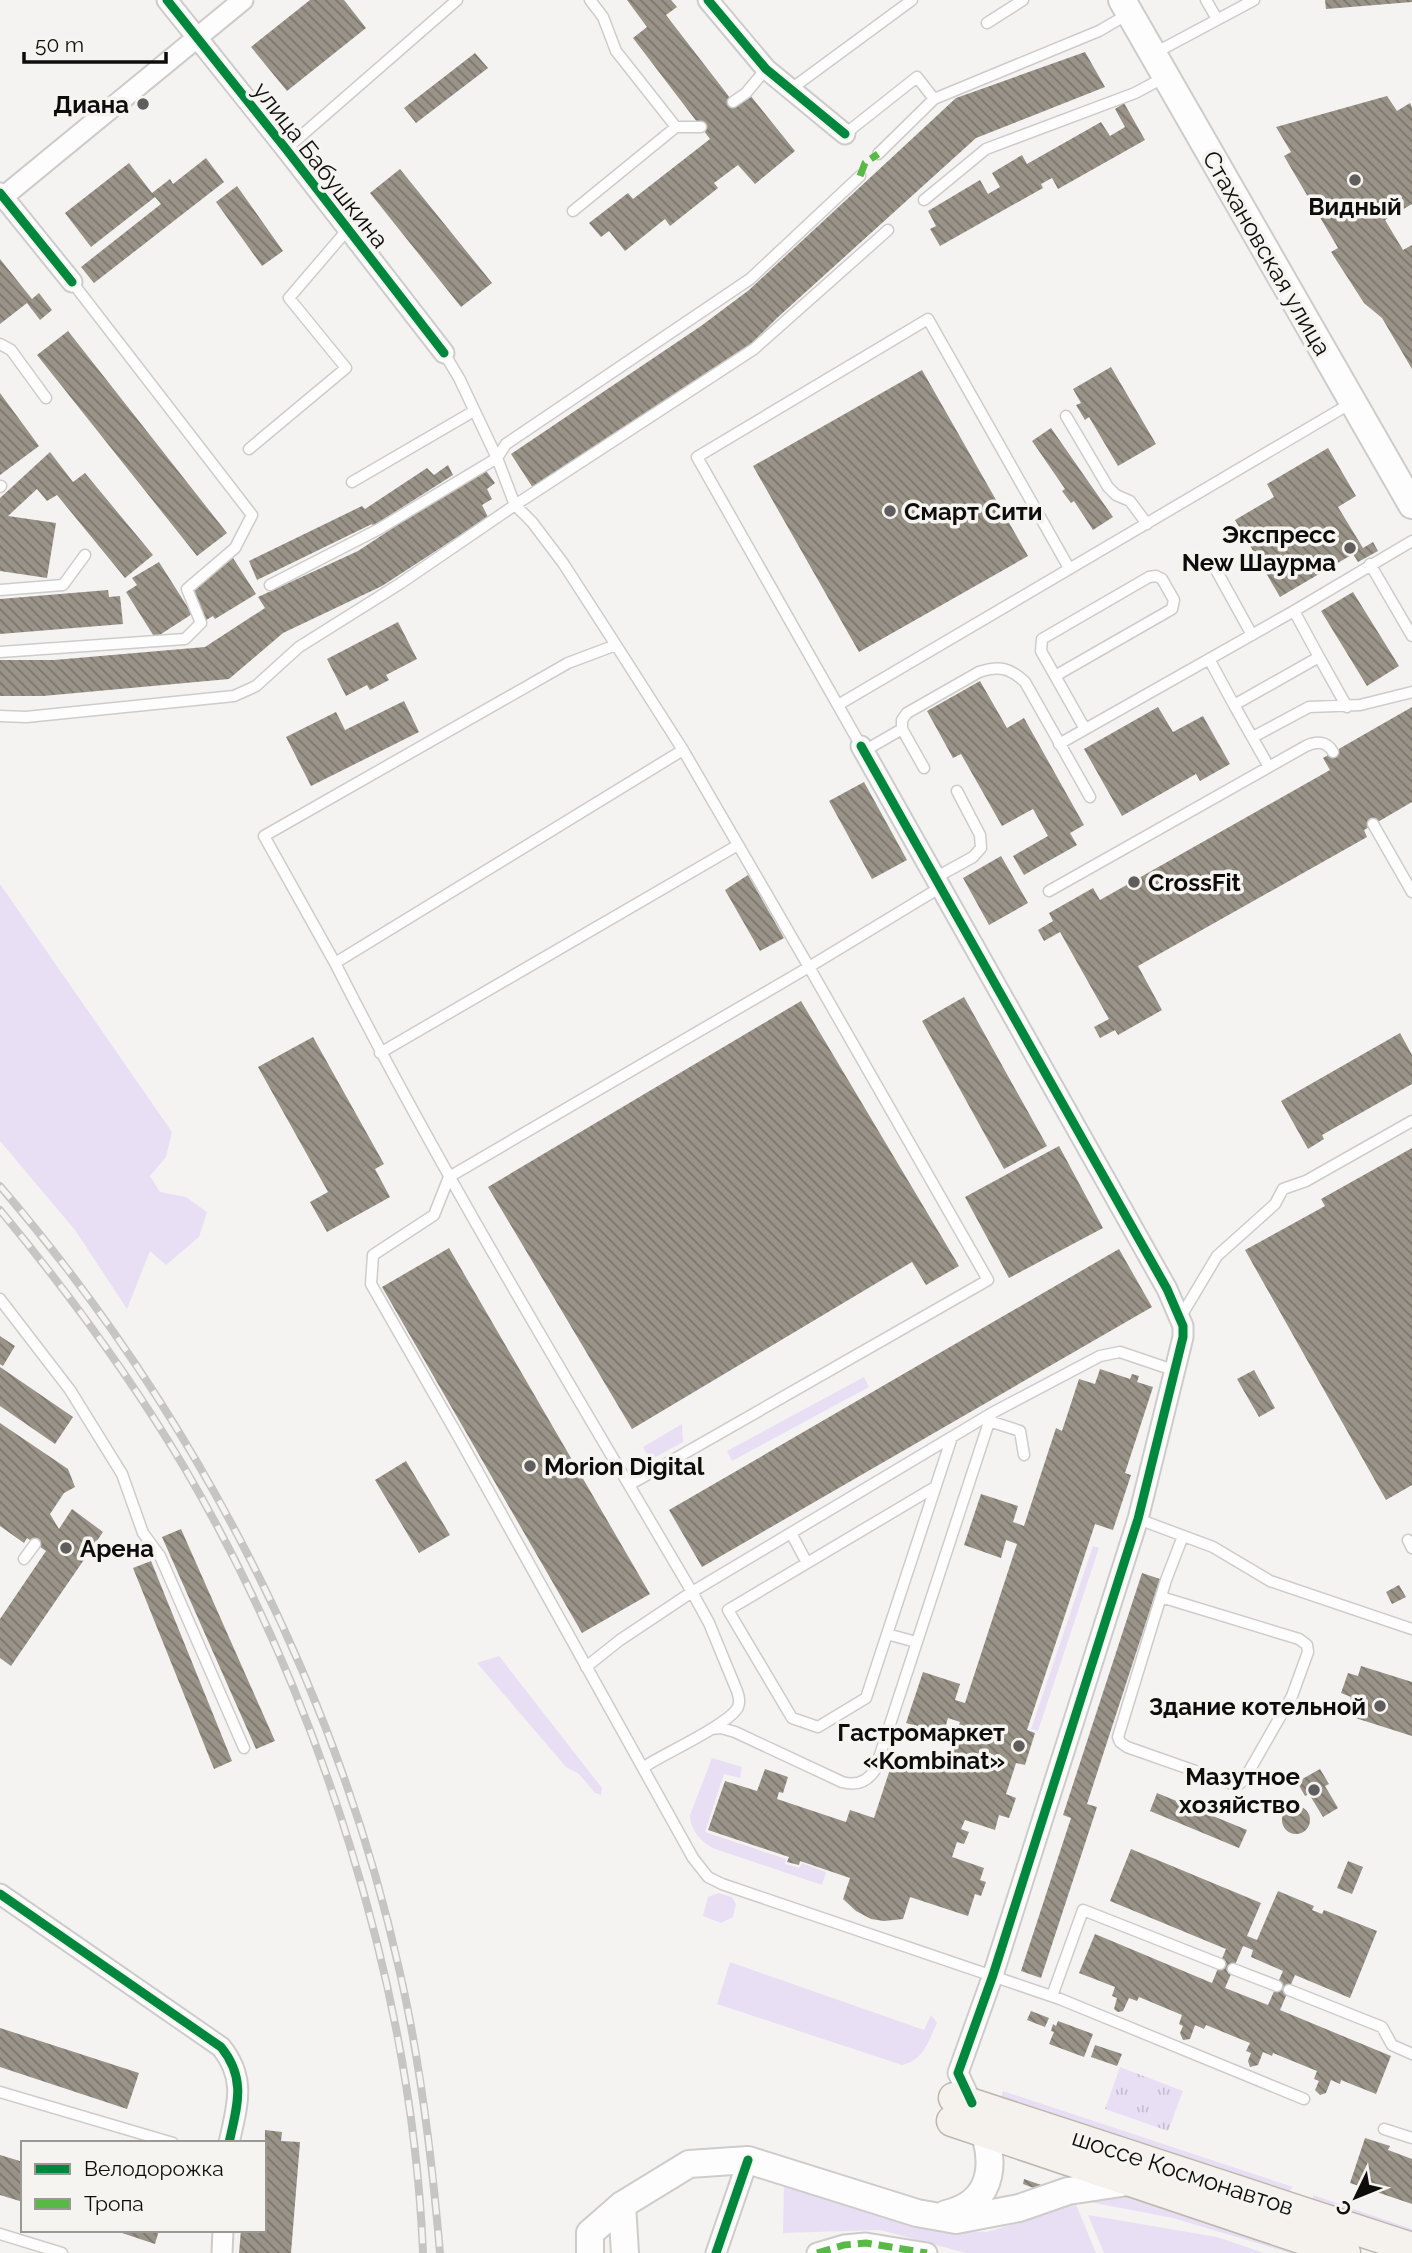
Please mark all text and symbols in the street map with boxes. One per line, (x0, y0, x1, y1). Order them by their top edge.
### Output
scale bar (24, 21, 166, 65)
text: 50 m (35, 32, 84, 57)
street label: улица Бабушкина (247, 76, 395, 254)
place label: Диана (53, 90, 129, 119)
marker: Диана (135, 96, 151, 112)
street label: Стахановская улица (1197, 145, 1337, 361)
marker: Видный (1347, 172, 1363, 188)
place label: Видный (1308, 192, 1402, 221)
place label: Смарт Сити (904, 497, 1042, 526)
marker: Смарт Сити (882, 503, 898, 519)
place label: Экспресс New Шаурма (1182, 520, 1336, 577)
marker: Экспресс New Шаурма (1342, 540, 1358, 556)
place label: CrossFit (1148, 868, 1241, 897)
marker: CrossFit (1126, 874, 1142, 890)
place label: Morion Digital (544, 1452, 705, 1481)
marker: Morion Digital (522, 1458, 538, 1474)
place label: Арена (80, 1534, 154, 1563)
marker: Арена (58, 1540, 74, 1556)
place label: Здание котельной (1149, 1692, 1366, 1721)
marker: Здание котельной (1372, 1698, 1388, 1714)
place label: Гастромаркет «Kombinat» (837, 1718, 1005, 1775)
marker: Гастромаркет «Kombinat» (1011, 1738, 1027, 1754)
place label: Мазутное хозяйство (1179, 1762, 1300, 1819)
marker: Мазутное хозяйство (1306, 1782, 1322, 1798)
street label: шоссе Космонавтов (1069, 2122, 1297, 2222)
legend (21, 2141, 266, 2232)
text: Велодорожка (84, 2156, 224, 2181)
north arrow (1321, 2162, 1391, 2232)
text: Тропа (84, 2191, 144, 2216)
text: С (1331, 2196, 1356, 2221)

